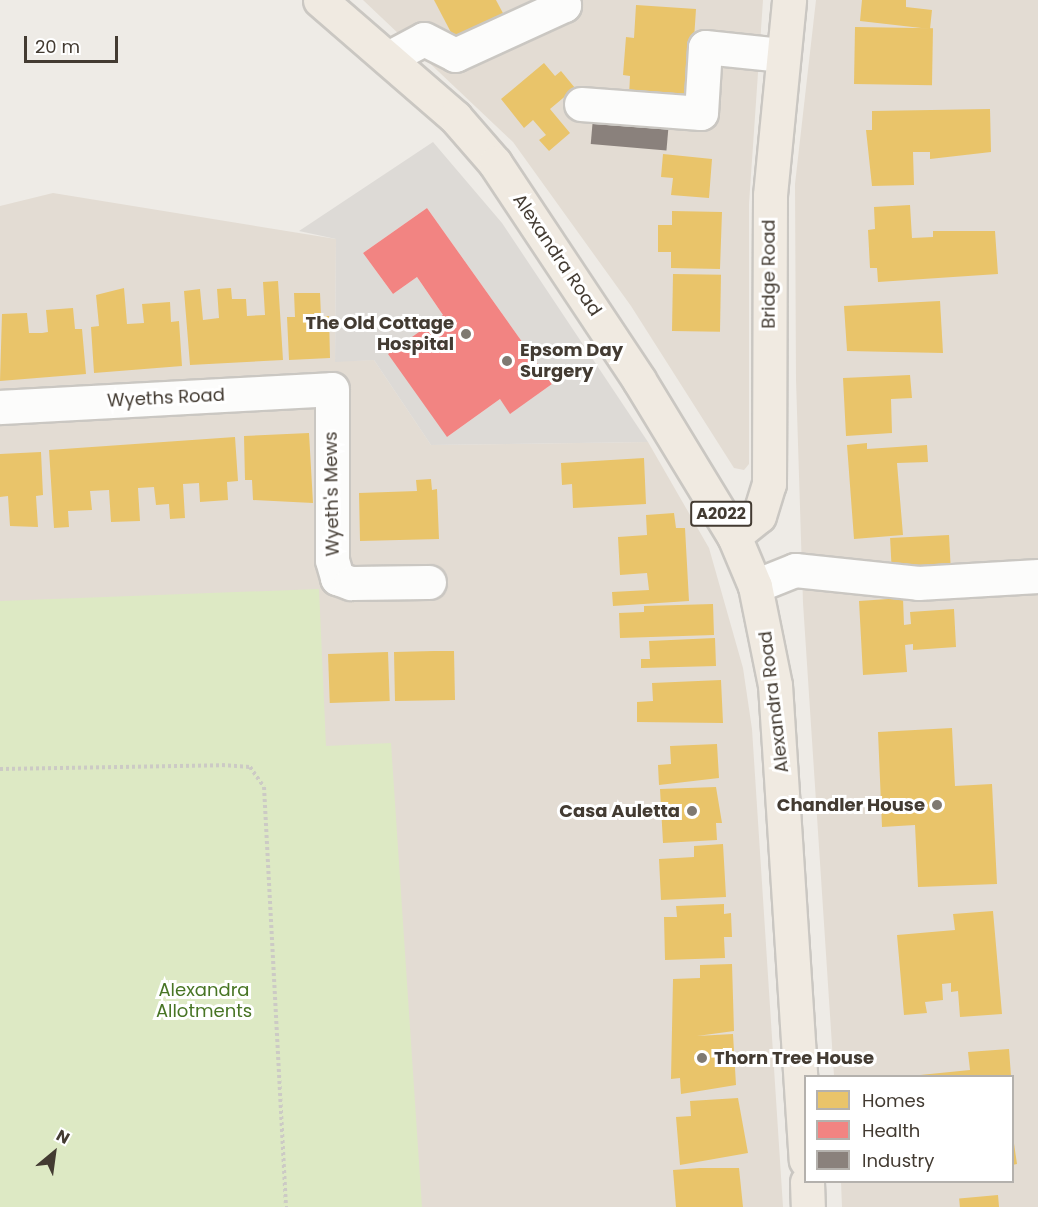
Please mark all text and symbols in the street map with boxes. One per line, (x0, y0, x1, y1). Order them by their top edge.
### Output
scale bar (27, 24, 122, 62)
text: 20 m (35, 34, 80, 59)
street label: Alexandra Road (508, 190, 606, 320)
street label: Bridge Road (758, 219, 780, 329)
place label: The Old Cottage Hospital (306, 313, 454, 356)
marker: The Old Cottage Hospital (459, 327, 473, 341)
place label: Epsom Day Surgery (520, 340, 623, 382)
marker: Epsom Day Surgery (498, 352, 516, 370)
street label: Wyeths Road (107, 384, 225, 412)
street label: Wyeth's Mews (320, 431, 344, 557)
road number: A2022 (690, 501, 752, 527)
street label: Alexandra Road (755, 630, 793, 774)
place label: Chandler House (777, 794, 925, 816)
marker: Chandler House (930, 798, 944, 812)
place label: Casa Auletta (559, 800, 680, 822)
marker: Casa Auletta (685, 804, 699, 818)
park label: Alexandra Allotments (156, 980, 252, 1022)
place label: Thorn Tree House (714, 1047, 874, 1069)
marker: Thorn Tree House (695, 1051, 709, 1065)
legend (804, 1075, 1014, 1183)
text: Homes (862, 1088, 925, 1113)
text: Health (862, 1118, 920, 1143)
north arrow (24, 1123, 84, 1183)
text: N (52, 1124, 74, 1150)
text: Industry (862, 1148, 934, 1173)

